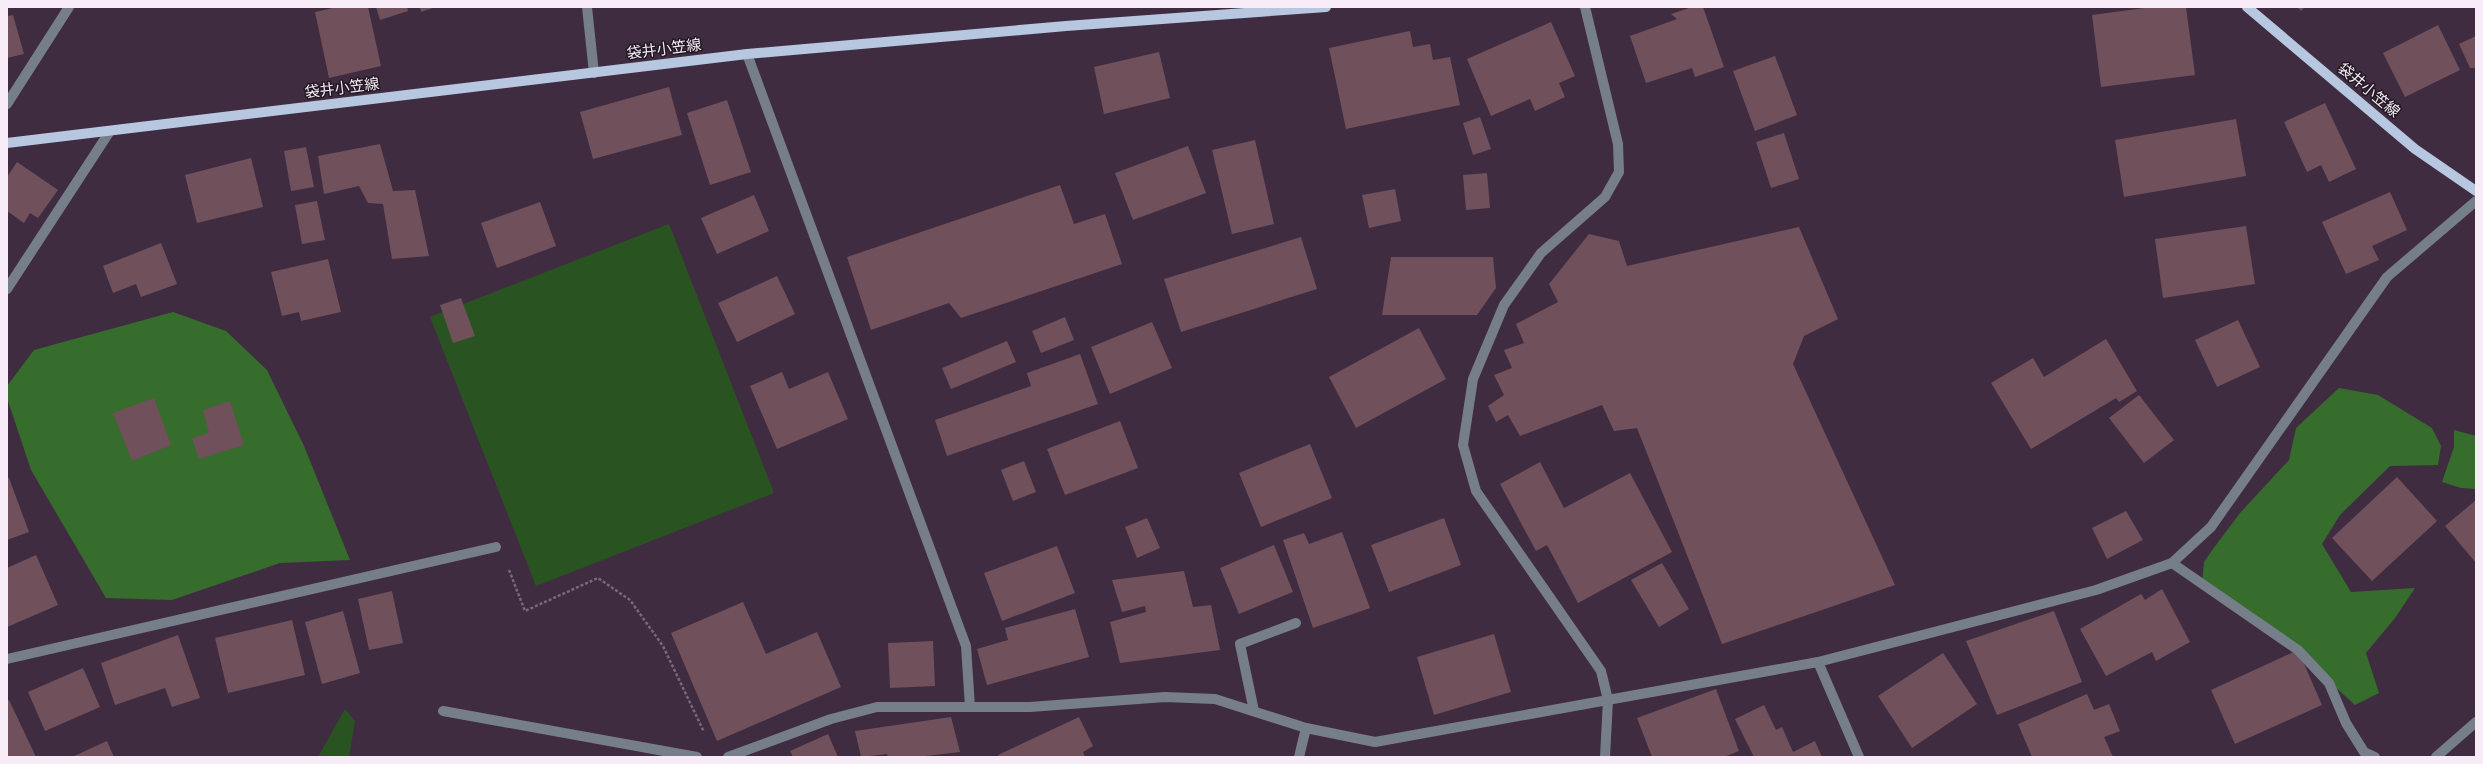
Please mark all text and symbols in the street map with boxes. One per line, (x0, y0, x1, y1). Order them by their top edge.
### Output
street label: 袋井小笠線 (625, 34, 703, 64)
street label: 袋井小笠線 (2333, 57, 2405, 123)
street label: 袋井小笠線 (303, 73, 381, 103)

